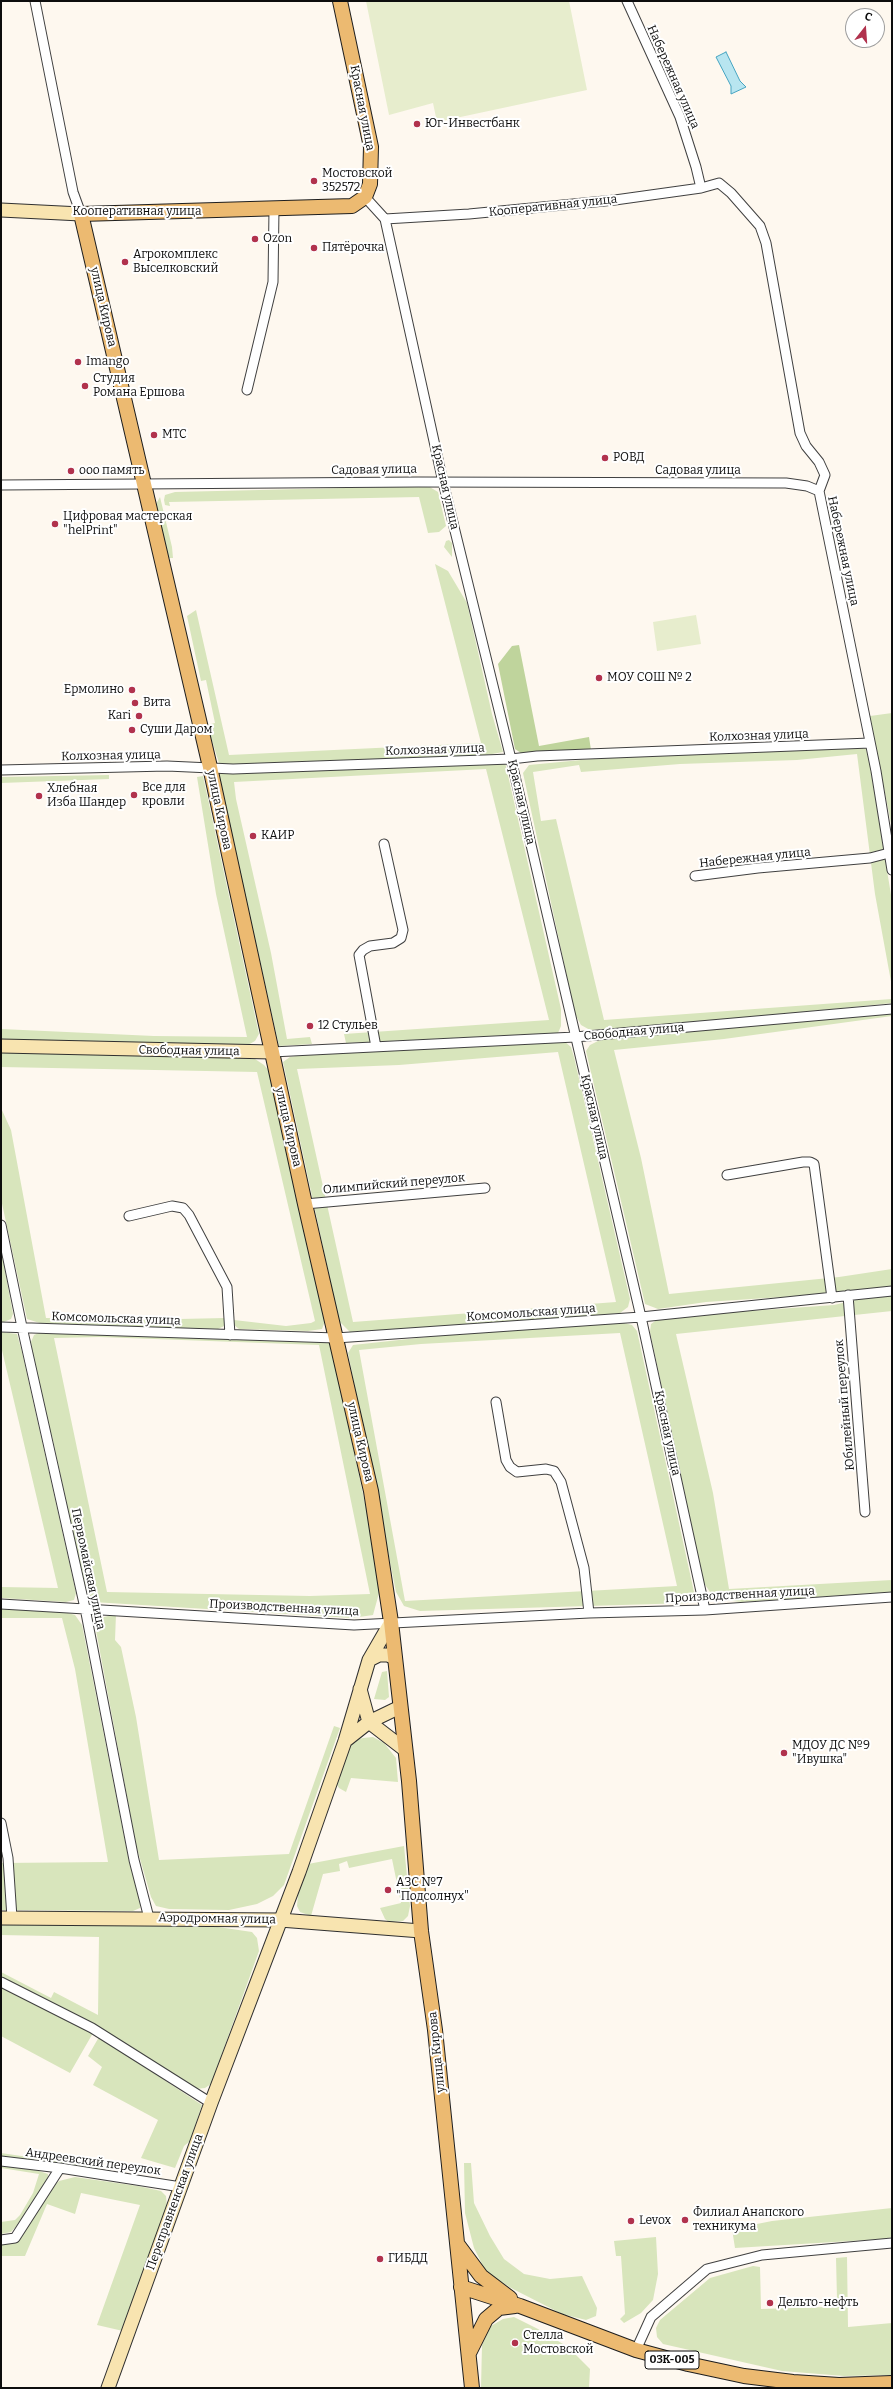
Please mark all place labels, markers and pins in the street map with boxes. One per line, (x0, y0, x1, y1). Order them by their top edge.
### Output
place label: Юг-Инвестбанк (425, 117, 520, 131)
marker: Юг-Инвестбанк (412, 119, 422, 129)
place label: Мостовской 352572 (322, 167, 392, 195)
marker: Мостовской 352572 (309, 176, 319, 186)
place label: Ozon (263, 232, 292, 246)
marker: Ozon (250, 234, 260, 244)
place label: Пятёрочка (322, 241, 384, 255)
marker: Пятёрочка (309, 243, 319, 253)
place label: Агрокомплекс Выселковский (133, 248, 218, 276)
marker: Агрокомплекс Выселковский (120, 257, 130, 267)
place label: Imango (86, 355, 129, 369)
marker: Imango (73, 357, 83, 367)
place label: Студия Романа Ершова (93, 372, 185, 400)
marker: Студия Романа Ершова (80, 381, 90, 391)
place label: МТС (162, 428, 187, 442)
marker: МТС (149, 430, 159, 440)
place label: РОВД (613, 451, 645, 465)
marker: РОВД (600, 453, 610, 463)
place label: ооо память (79, 464, 144, 478)
marker: ооо память (66, 466, 76, 476)
place label: Цифровая мастерская "helPrint" (63, 510, 192, 538)
marker: Цифровая мастерская "helPrint" (50, 519, 60, 529)
place label: МОУ СОШ № 2 (607, 671, 692, 685)
marker: МОУ СОШ № 2 (594, 673, 604, 683)
place label: Ермолино (64, 683, 124, 697)
marker: Ермолино (127, 685, 137, 695)
place label: Вита (143, 696, 171, 710)
marker: Вита (130, 698, 140, 708)
place label: Kari (108, 709, 131, 723)
marker: Kari (134, 711, 144, 721)
place label: Суши Даром (140, 723, 213, 737)
marker: Суши Даром (127, 725, 137, 735)
place label: Все для кровли (142, 781, 186, 809)
place label: Хлебная Изба Шандер (47, 782, 126, 810)
marker: Все для кровли (129, 790, 139, 800)
marker: Хлебная Изба Шандер (34, 791, 44, 801)
place label: КАИР (261, 829, 294, 843)
marker: КАИР (248, 831, 258, 841)
place label: 12 Стульев (318, 1019, 378, 1033)
marker: 12 Стульев (305, 1021, 315, 1031)
place label: МДОУ ДС №9 "Ивушка" (792, 1739, 870, 1767)
marker: МДОУ ДС №9 "Ивушка" (779, 1748, 789, 1758)
place label: АЗС №7 "Подсолнух" (396, 1876, 469, 1904)
marker: АЗС №7 "Подсолнух" (383, 1885, 393, 1895)
place label: Филиал Анапского техникума (693, 2206, 804, 2234)
place label: Levox (639, 2214, 671, 2228)
marker: Филиал Анапского техникума (680, 2215, 690, 2225)
marker: Levox (626, 2216, 636, 2226)
place label: ГИБДД (388, 2252, 428, 2266)
marker: ГИБДД (375, 2254, 385, 2264)
place label: Дельто-нефть (778, 2296, 858, 2310)
marker: Дельто-нефть (765, 2298, 775, 2308)
place label: Стелла Мостовской (523, 2329, 593, 2357)
marker: Стелла Мостовской (510, 2338, 520, 2348)

